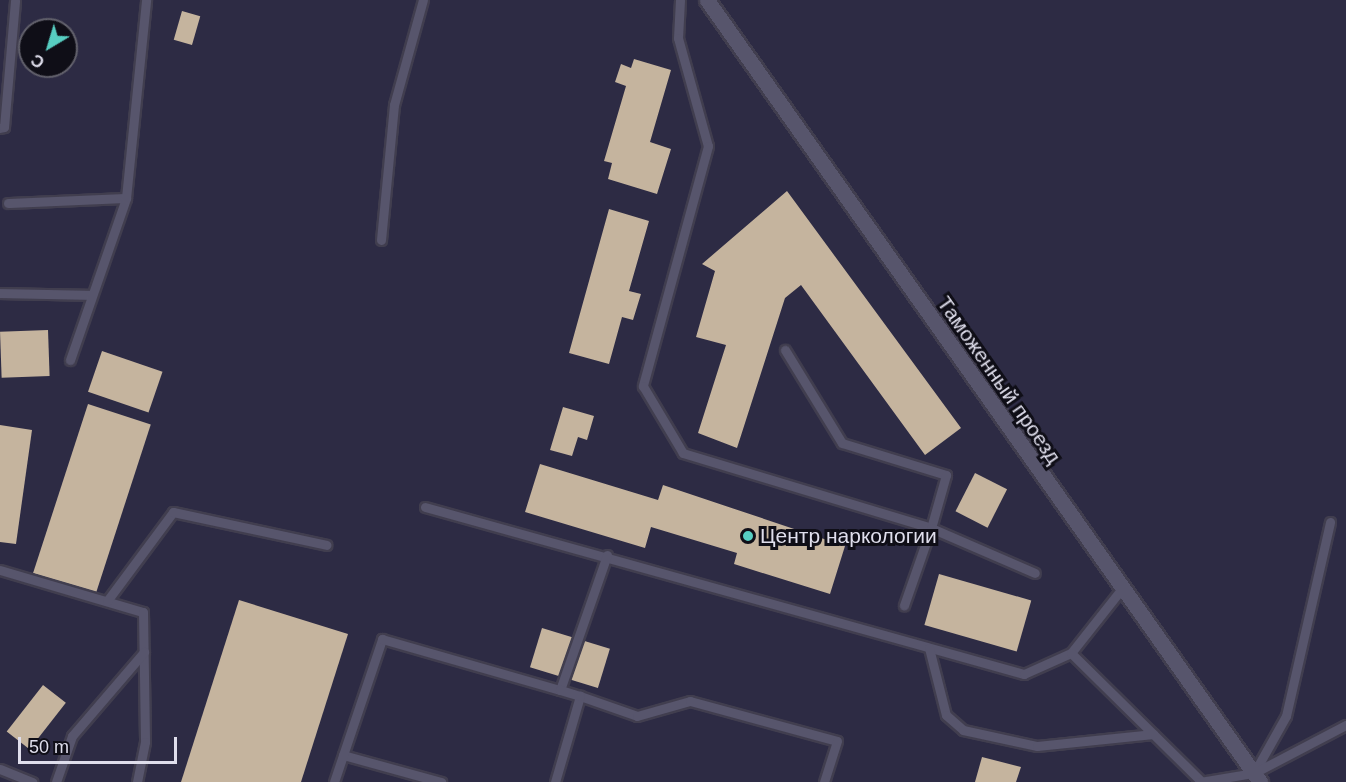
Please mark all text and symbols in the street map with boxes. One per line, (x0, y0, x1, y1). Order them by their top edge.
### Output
north arrow (18, 18, 78, 78)
text: С (28, 51, 48, 71)
street label: Таможенный проезд (932, 292, 1066, 468)
place label: Центр наркологии (760, 523, 937, 549)
marker: Центр наркологии (741, 529, 755, 543)
scale bar (21, 725, 180, 763)
text: 50 m (29, 737, 69, 757)

